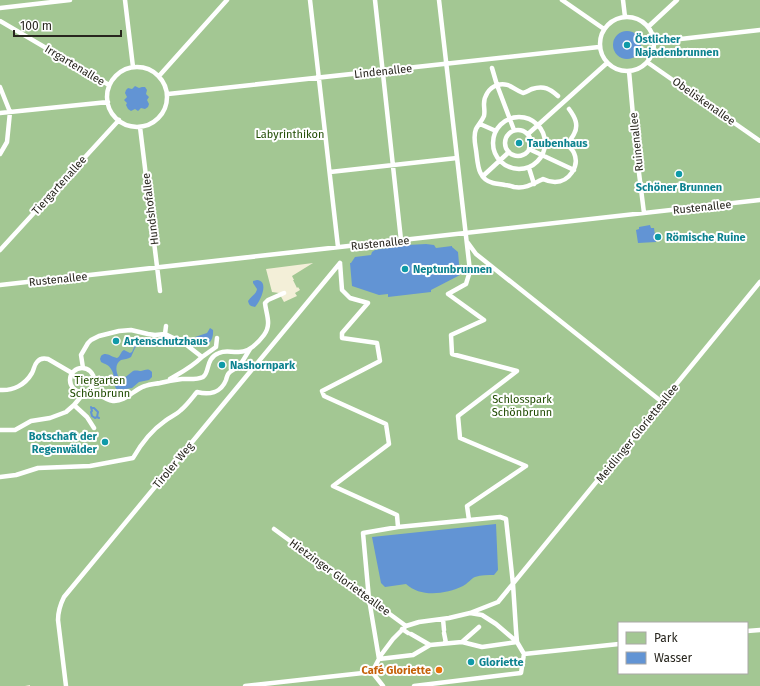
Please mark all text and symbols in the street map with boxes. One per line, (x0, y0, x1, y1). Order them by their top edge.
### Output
scale bar (14, 12, 121, 38)
text: 100 m (20, 19, 52, 33)
place label: Östlicher Najadenbrunnen (635, 33, 719, 59)
marker: Östlicher Najadenbrunnen (622, 40, 632, 50)
street label: Irrgartenallee (42, 42, 107, 88)
street label: Lindenallee (353, 62, 413, 81)
street label: Obeliskenallee (670, 75, 738, 128)
street label: Ruinenallee (627, 112, 646, 172)
park label: Labyrinthikon (256, 128, 324, 141)
place label: Taubenhaus (527, 137, 588, 150)
marker: Taubenhaus (514, 138, 524, 148)
street label: Tiergartenallee (29, 153, 89, 218)
marker: Schöner Brunnen (674, 169, 684, 179)
street label: Hundshofallee (140, 172, 161, 246)
place label: Schöner Brunnen (636, 181, 722, 194)
street label: Rustenallee (672, 198, 732, 217)
place label: Römische Ruine (666, 231, 746, 244)
marker: Römische Ruine (653, 232, 663, 242)
street label: Rustenallee (350, 234, 410, 253)
place label: Neptunbrunnen (413, 263, 492, 276)
marker: Neptunbrunnen (400, 264, 410, 274)
street label: Rustenallee (28, 270, 88, 289)
place label: Artenschutzhaus (123, 335, 209, 348)
marker: Artenschutzhaus (111, 336, 121, 346)
place label: Nashornpark (230, 359, 296, 372)
marker: Nashornpark (217, 360, 227, 370)
park label: Tiergarten Schönbrunn (70, 374, 130, 400)
street label: Meidlinger Glorietteallee (593, 381, 681, 485)
park label: Schlosspark Schönbrunn (492, 393, 552, 419)
place label: Botschaft der Regenwälder (29, 430, 98, 456)
marker: Botschaft der Regenwälder (100, 437, 110, 447)
street label: Tiroler Weg (150, 439, 197, 491)
street label: Hietzinger Glorietteallee (287, 536, 393, 618)
legend (618, 622, 748, 674)
text: Park (654, 631, 678, 645)
text: Wasser (654, 651, 693, 665)
place label: Gloriette (479, 656, 524, 669)
marker: Gloriette (466, 657, 476, 667)
place label: Café Gloriette (362, 664, 431, 677)
marker: Café Gloriette (434, 665, 444, 675)

